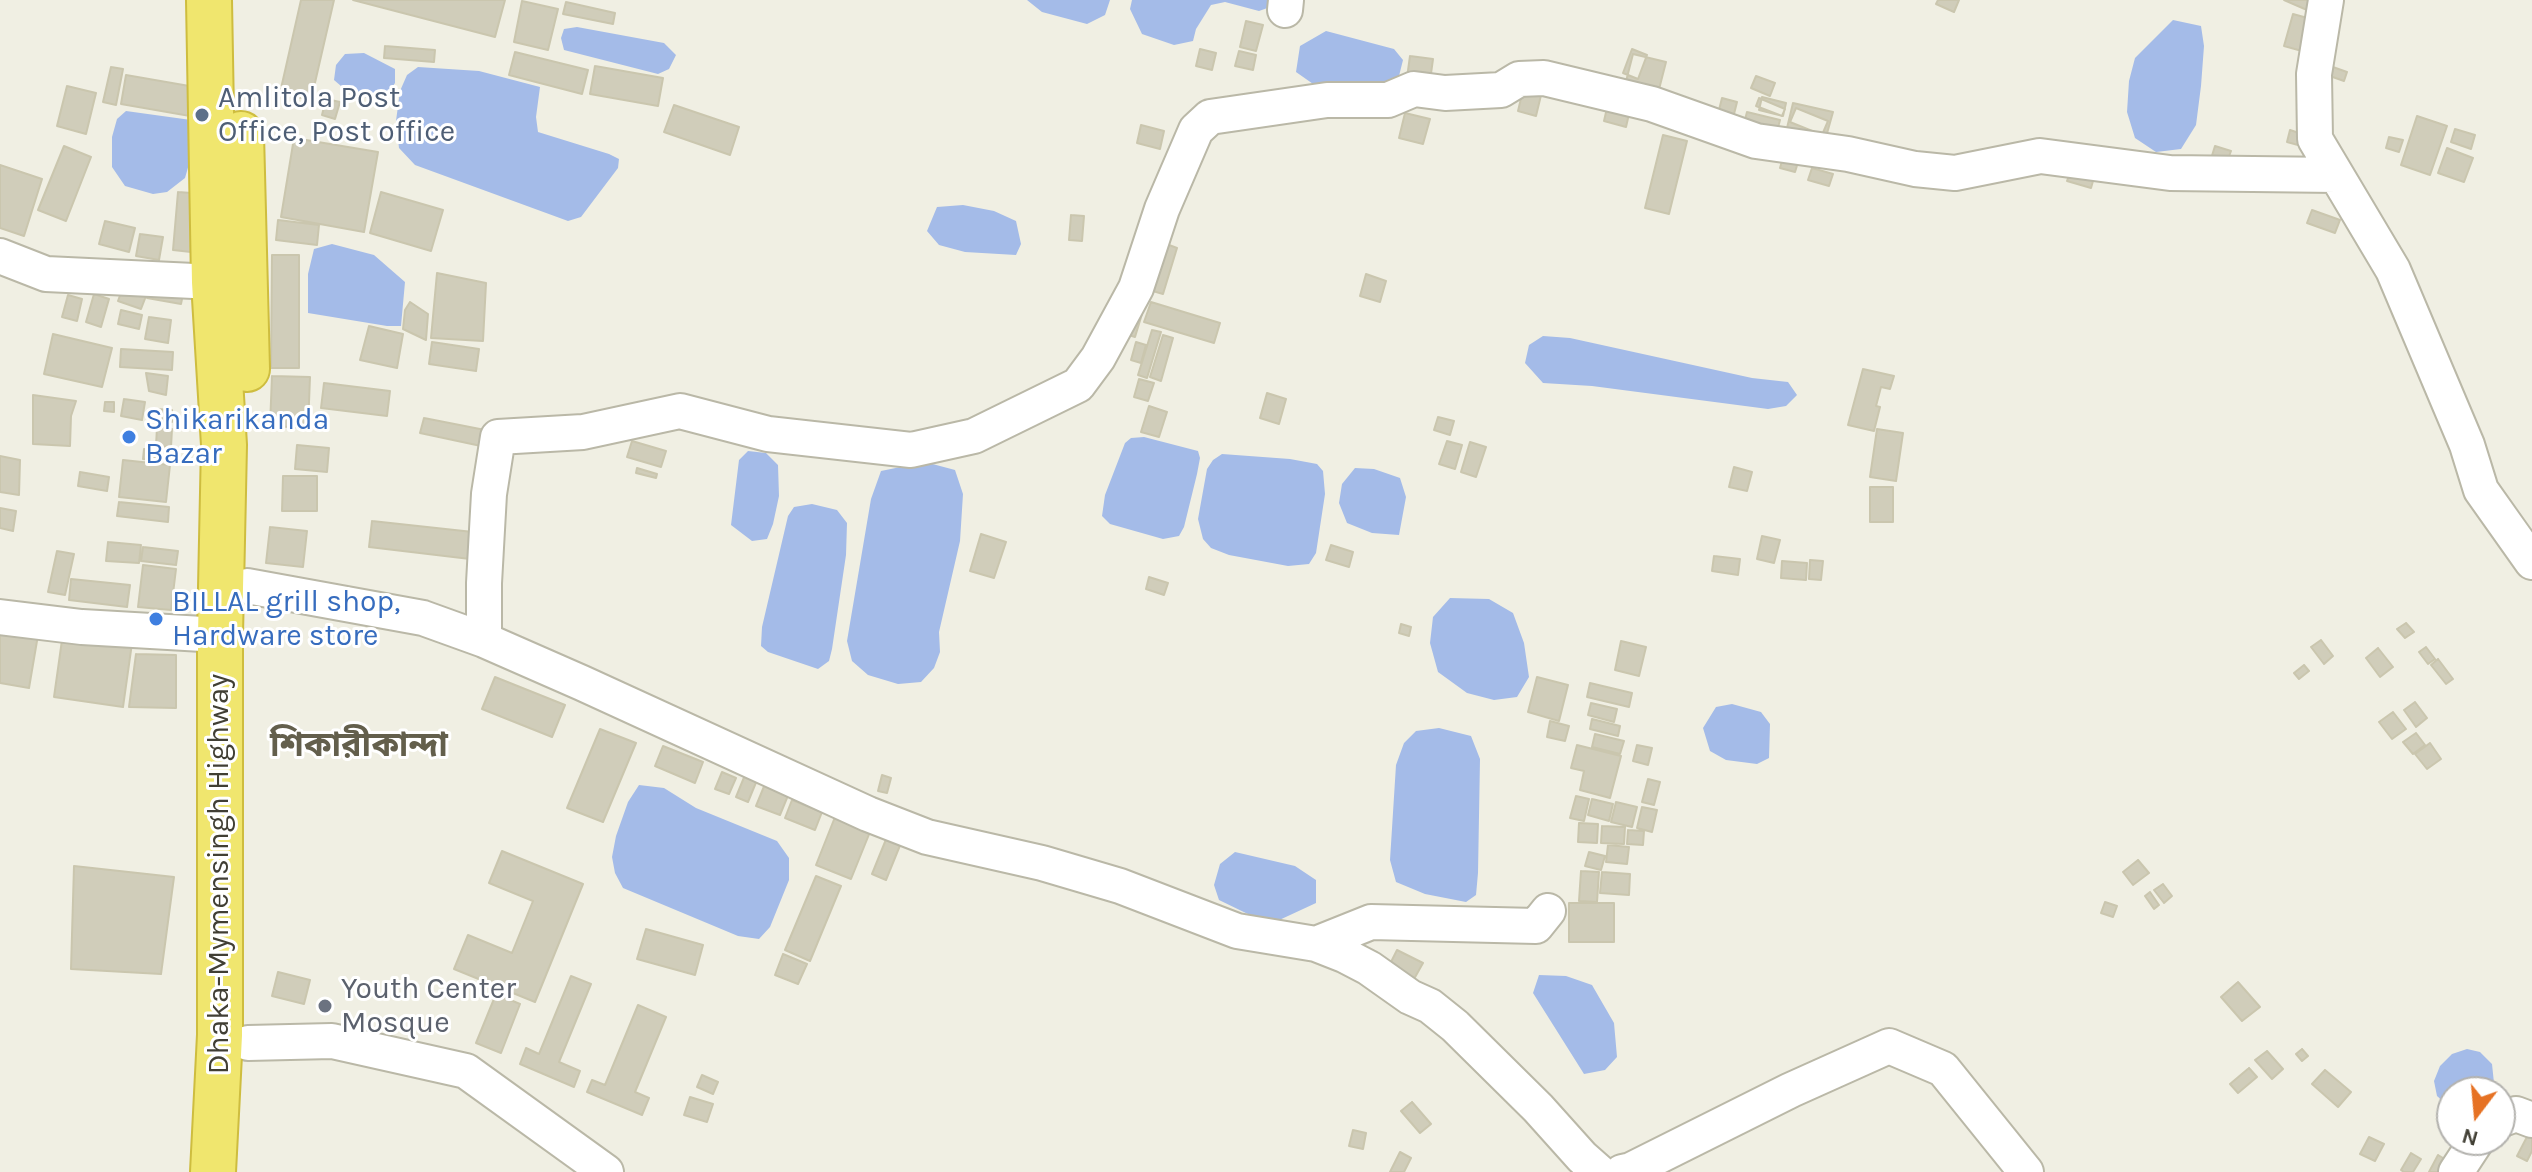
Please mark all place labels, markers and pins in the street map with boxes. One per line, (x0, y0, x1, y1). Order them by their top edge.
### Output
place label: Amlitola Post Office, Post office (218, 80, 455, 150)
marker: Amlitola Post Office, Post office (193, 106, 211, 124)
place label: Shikarikanda Bazar (145, 402, 329, 472)
marker: Shikarikanda Bazar (120, 428, 138, 446)
place label: BILLAL grill shop, Hardware store (172, 584, 400, 654)
marker: BILLAL grill shop, Hardware store (147, 610, 165, 628)
place label: Youth Center Mosque (341, 971, 516, 1042)
marker: Youth Center Mosque (316, 997, 334, 1015)

